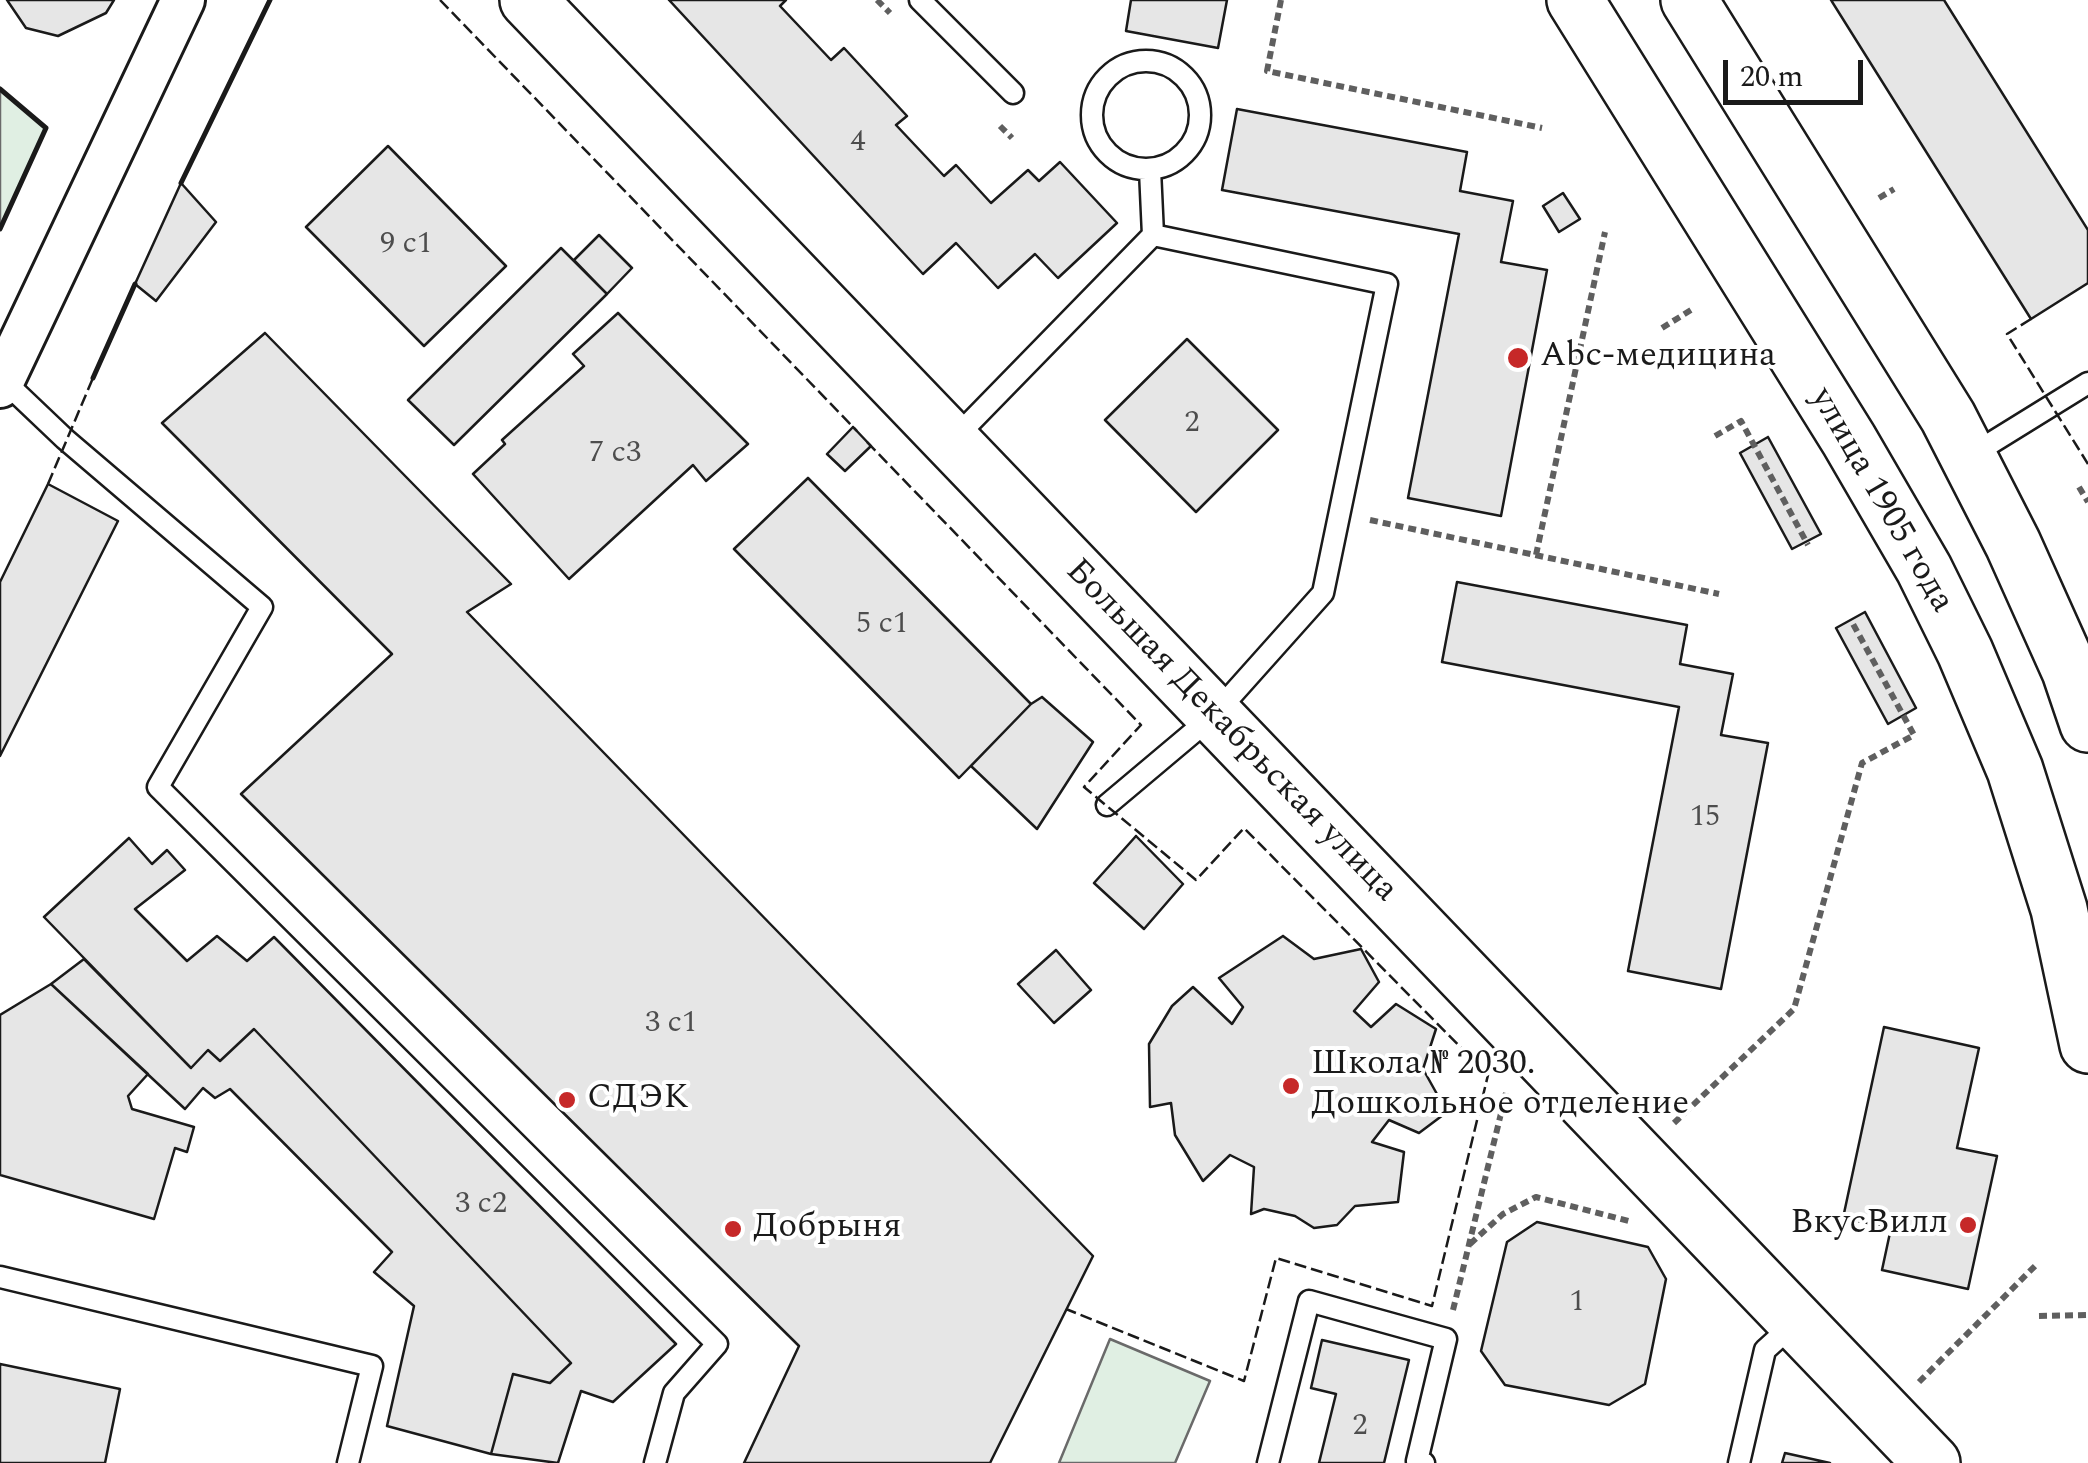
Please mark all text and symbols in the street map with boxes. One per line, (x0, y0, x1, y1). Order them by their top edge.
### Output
scale bar (1728, 40, 1868, 102)
text: 20 m (1740, 54, 1803, 100)
house number: 4 (851, 126, 865, 162)
house number: 9 c1 (380, 228, 432, 264)
place label: Abc-медицина (1540, 337, 1776, 379)
marker: Abc-медицина (1505, 345, 1531, 371)
street label: улица 1905 года (1799, 381, 1961, 621)
house number: 2 (1185, 407, 1199, 443)
house number: 7 с3 (589, 437, 641, 473)
street label: Большая Декабрьская улица (1055, 552, 1405, 912)
house number: 5 c1 (856, 608, 908, 644)
house number: 15 (1690, 801, 1720, 837)
house number: 3 с1 (645, 1007, 697, 1043)
place label: Школа № 2030. Дошкольное отделение (1311, 1045, 1689, 1127)
marker: Школа № 2030. Дошкольное отделение (1280, 1075, 1302, 1097)
place label: СДЭК (587, 1079, 689, 1121)
marker: СДЭК (556, 1089, 578, 1111)
house number: 3 с2 (455, 1188, 507, 1224)
place label: ВкусВилл (1790, 1204, 1948, 1246)
place label: Добрыня (753, 1208, 901, 1250)
marker: ВкусВилл (1957, 1214, 1979, 1236)
marker: Добрыня (722, 1218, 744, 1240)
house number: 1 (1570, 1286, 1584, 1322)
house number: 2 (1353, 1410, 1367, 1446)

